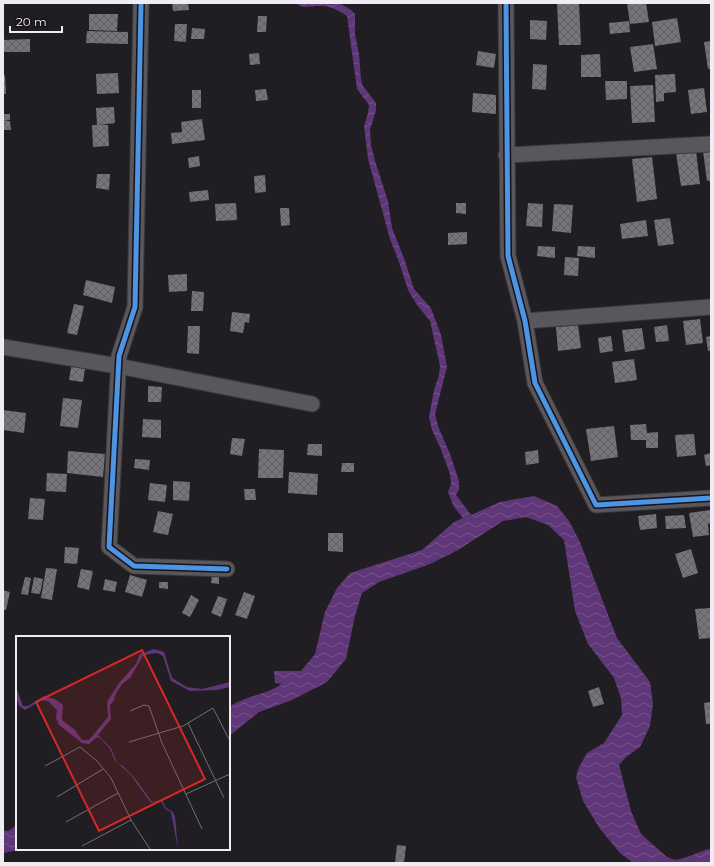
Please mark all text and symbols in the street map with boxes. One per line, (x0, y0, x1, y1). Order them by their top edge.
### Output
scale bar (10, 8, 62, 34)
text: 20 m (16, 14, 47, 29)
inset map (16, 636, 230, 850)

